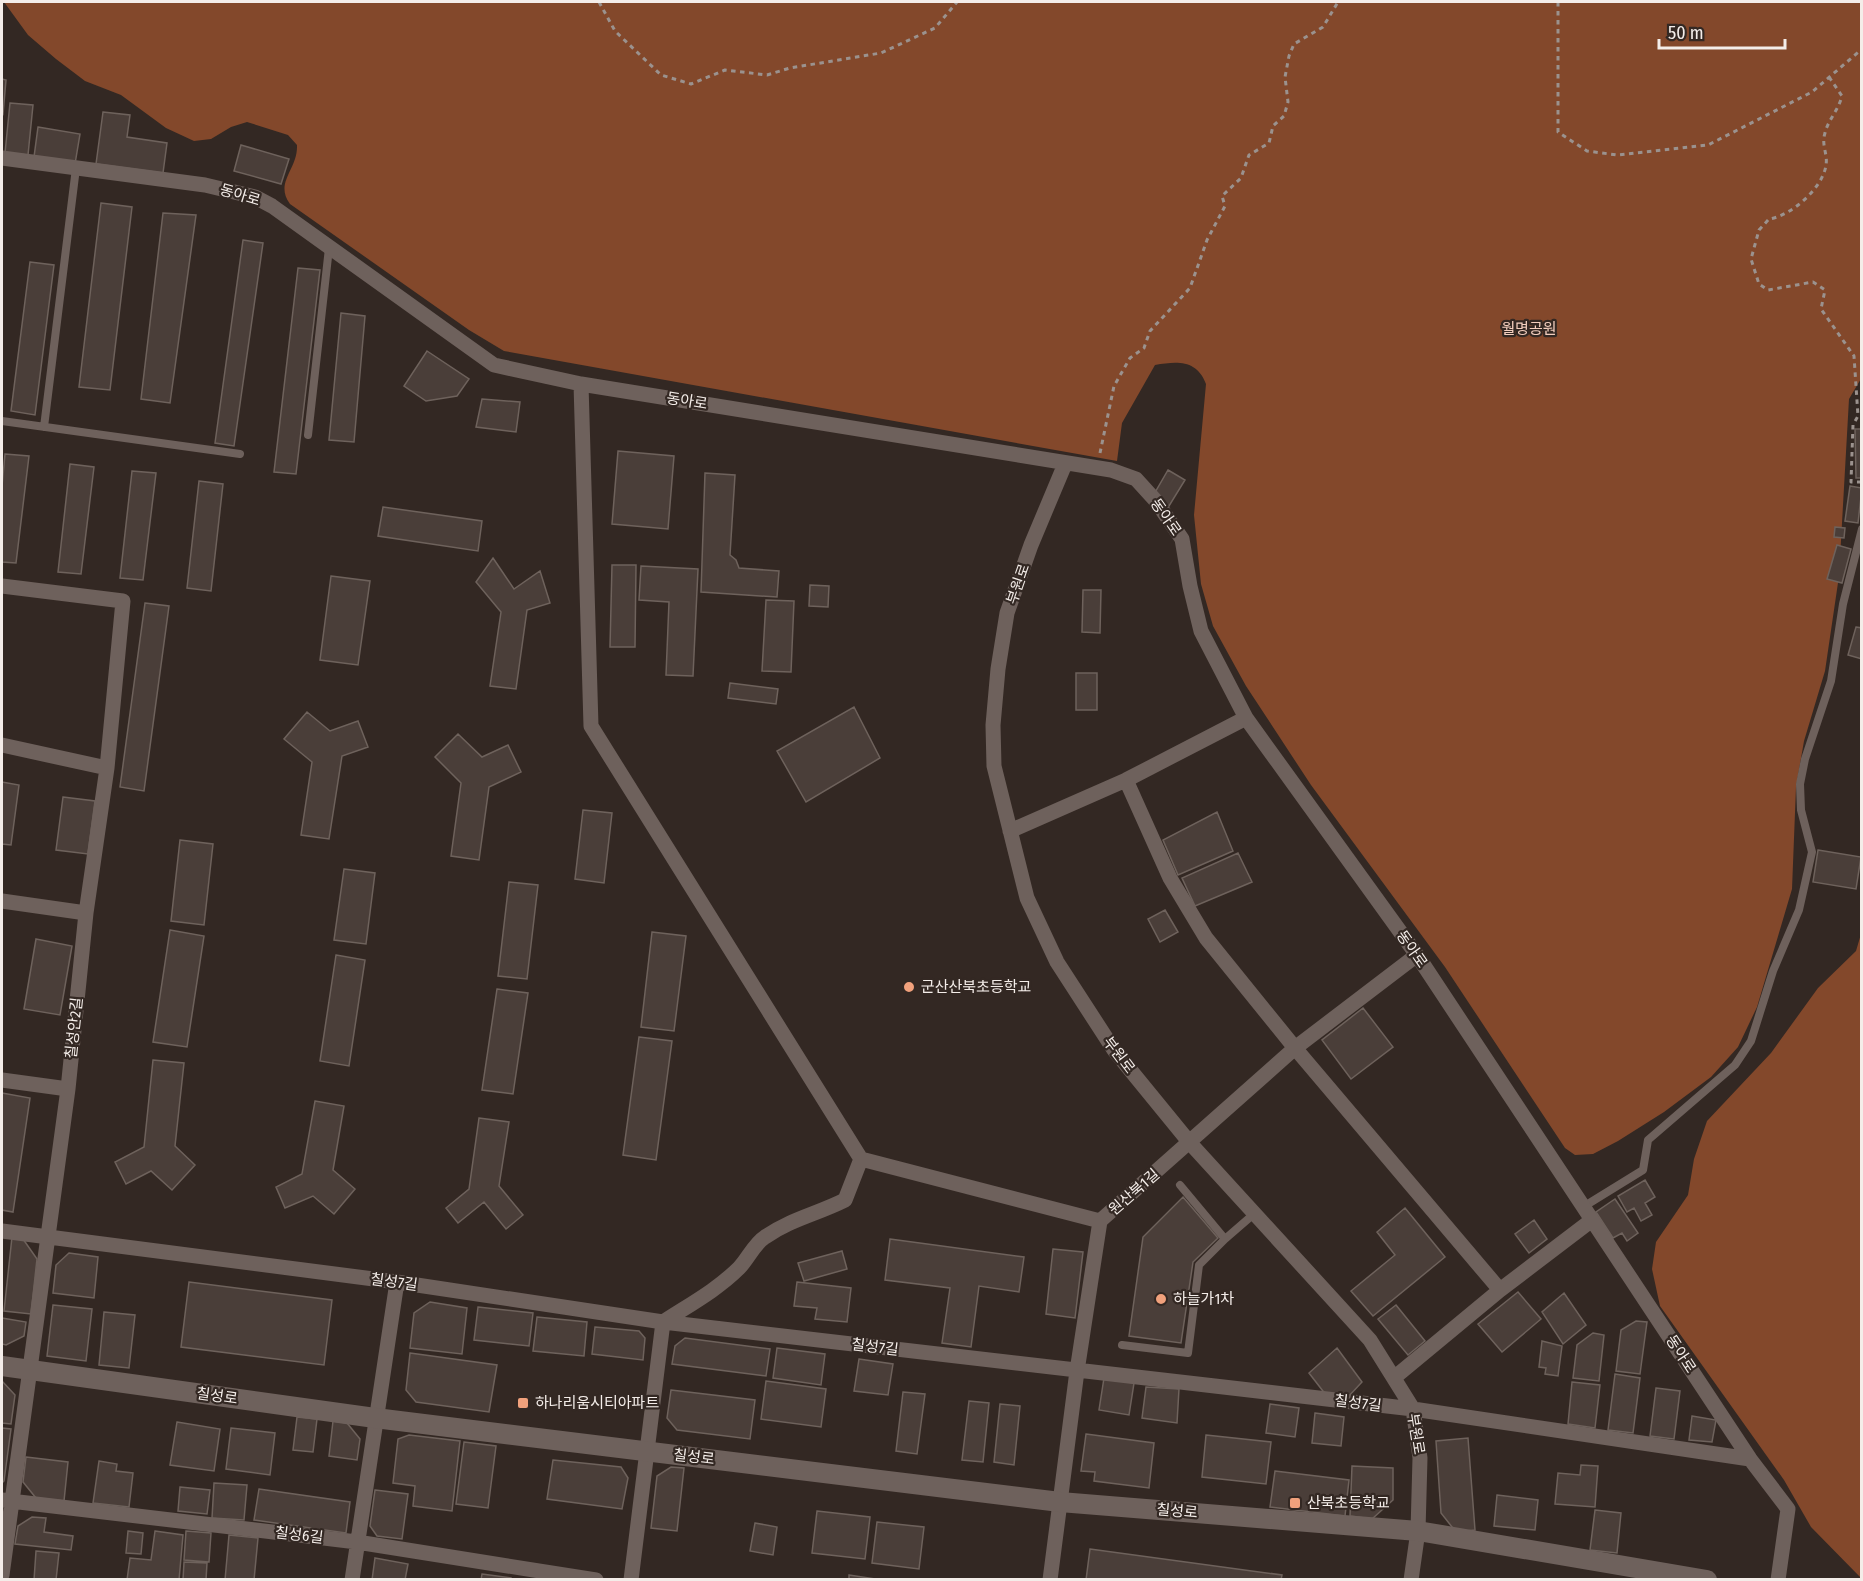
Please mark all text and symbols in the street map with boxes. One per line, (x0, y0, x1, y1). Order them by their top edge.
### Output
scale bar (1659, 12, 1785, 50)
text: 50 m (1668, 22, 1704, 44)
street label: 동아로 (218, 180, 262, 210)
park label: 월명공원 (1501, 320, 1557, 338)
street label: 동아로 (665, 389, 709, 413)
street label: 동아로 (1147, 495, 1185, 539)
street label: 부원로 (1003, 561, 1033, 607)
street label: 동아로 (1393, 927, 1431, 971)
place label: 군산산북초등학교 (921, 978, 1031, 996)
marker: 군산산북초등학교 (902, 980, 916, 994)
street label: 칠성안2길 (62, 996, 86, 1060)
street label: 부원로 (1099, 1033, 1139, 1077)
street label: 원산북1길 (1105, 1165, 1163, 1219)
street label: 칠성7길 (369, 1270, 419, 1294)
place label: 하늘가1차 (1173, 1290, 1234, 1308)
marker: 하늘가1차 (1154, 1292, 1168, 1306)
street label: 동아로 (1662, 1332, 1700, 1376)
street label: 칠성7길 (850, 1335, 900, 1359)
street label: 칠성로 (195, 1384, 239, 1408)
street label: 칠성7길 (1333, 1391, 1383, 1415)
place label: 하나리움시티아파트 (535, 1394, 659, 1412)
marker: 하나리움시티아파트 (516, 1396, 530, 1410)
street label: 부원로 (1404, 1412, 1428, 1456)
street label: 칠성로 (672, 1446, 716, 1468)
place label: 산북초등학교 (1307, 1494, 1390, 1512)
marker: 산북초등학교 (1288, 1496, 1302, 1510)
street label: 칠성로 (1156, 1500, 1198, 1522)
street label: 칠성6길 (274, 1523, 324, 1547)

